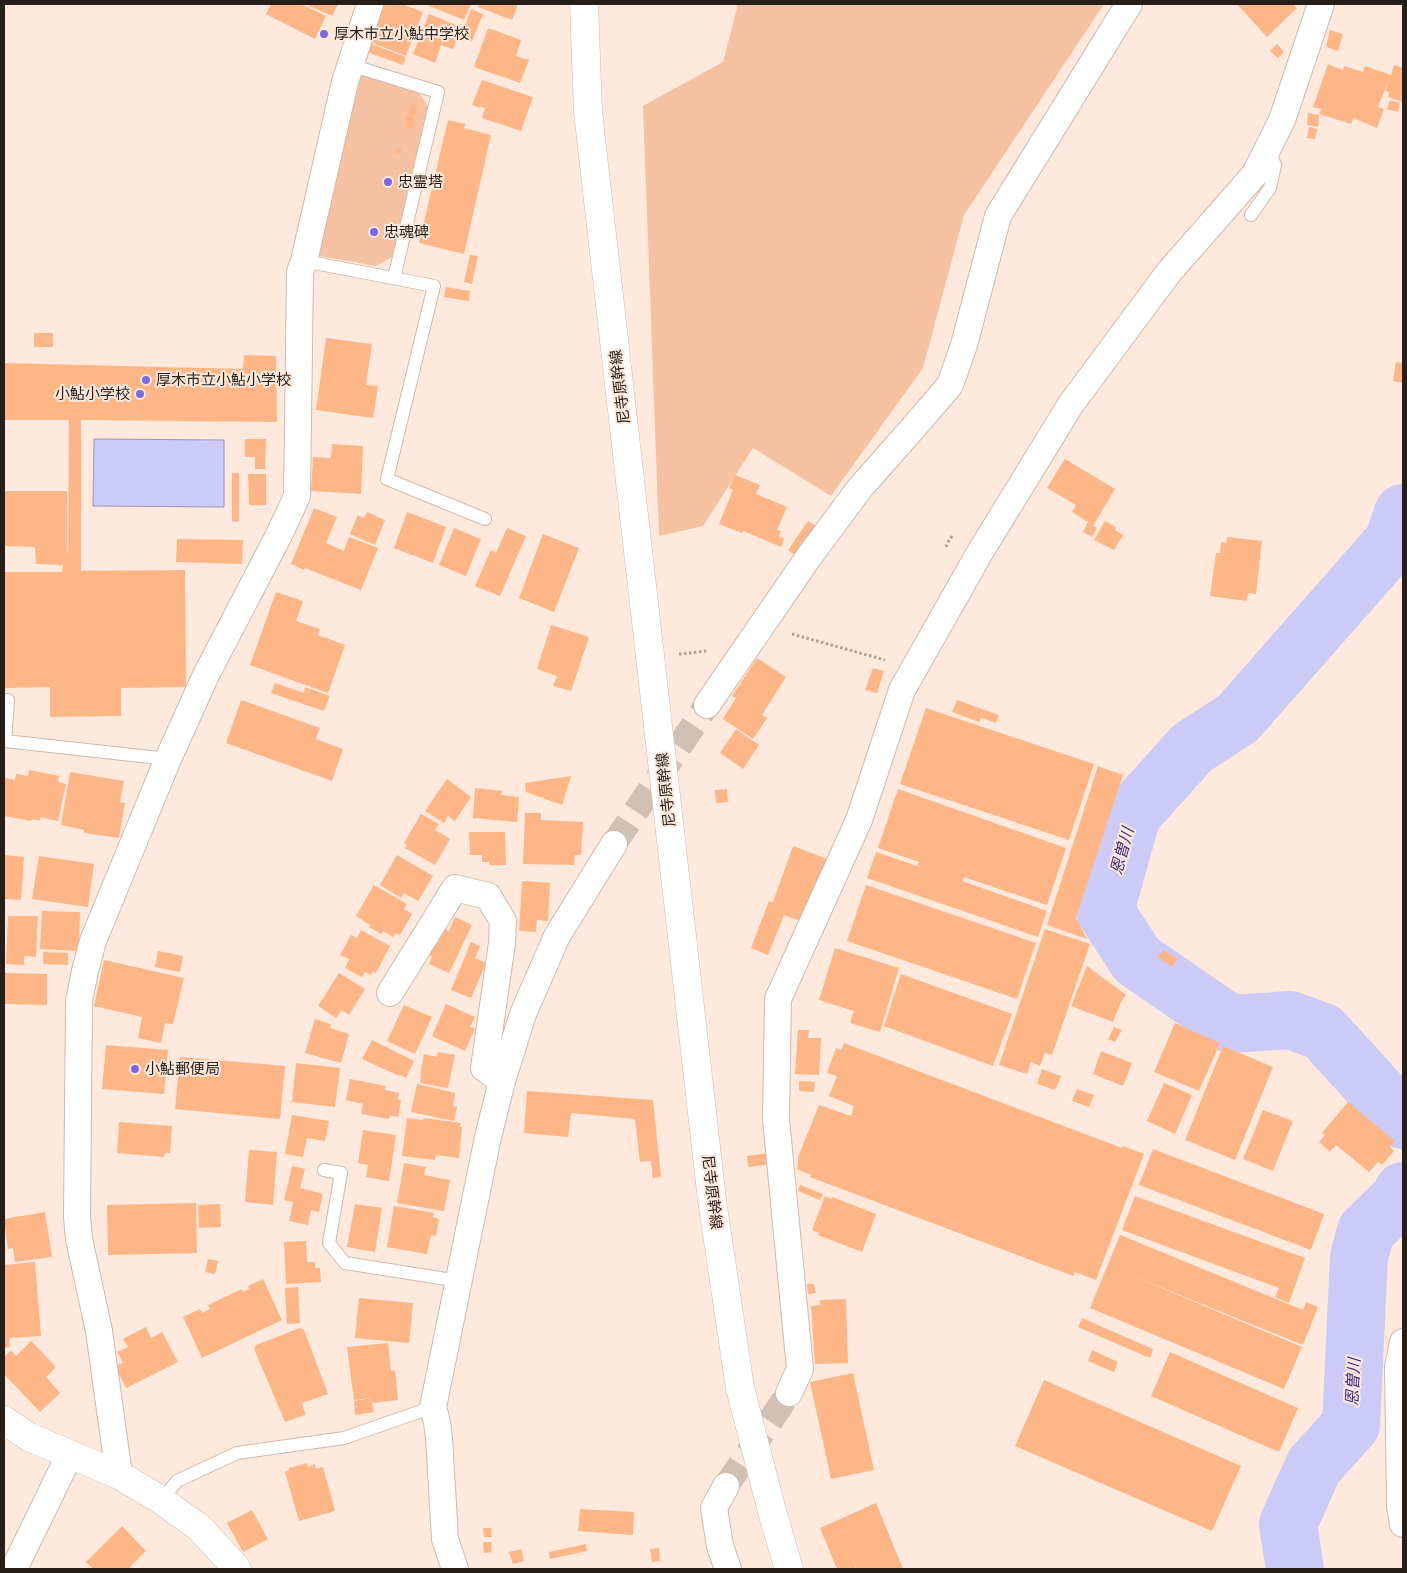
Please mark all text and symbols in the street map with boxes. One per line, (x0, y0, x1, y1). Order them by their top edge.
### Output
place label: 厚木市立小鮎中学校 (334, 25, 469, 43)
marker: 厚木市立小鮎中学校 (318, 28, 330, 40)
place label: 忠霊塔 (398, 173, 443, 191)
marker: 忠霊塔 (382, 176, 394, 188)
place label: 忠魂碑 (384, 223, 429, 241)
marker: 忠魂碑 (368, 226, 380, 238)
street label: 尼寺原幹線 (606, 349, 634, 425)
place label: 厚木市立小鮎小学校 (156, 371, 291, 389)
marker: 厚木市立小鮎小学校 (140, 374, 152, 386)
place label: 小鮎小学校 (55, 385, 130, 403)
marker: 小鮎小学校 (134, 388, 146, 400)
street label: 尼寺原幹線 (653, 752, 679, 828)
water label: 恩曽川 (1107, 823, 1138, 877)
place label: 小鮎郵便局 (145, 1060, 220, 1078)
marker: 小鮎郵便局 (129, 1063, 141, 1075)
street label: 尼寺原幹線 (698, 1154, 726, 1230)
water label: 恩曽川 (1342, 1356, 1364, 1406)

